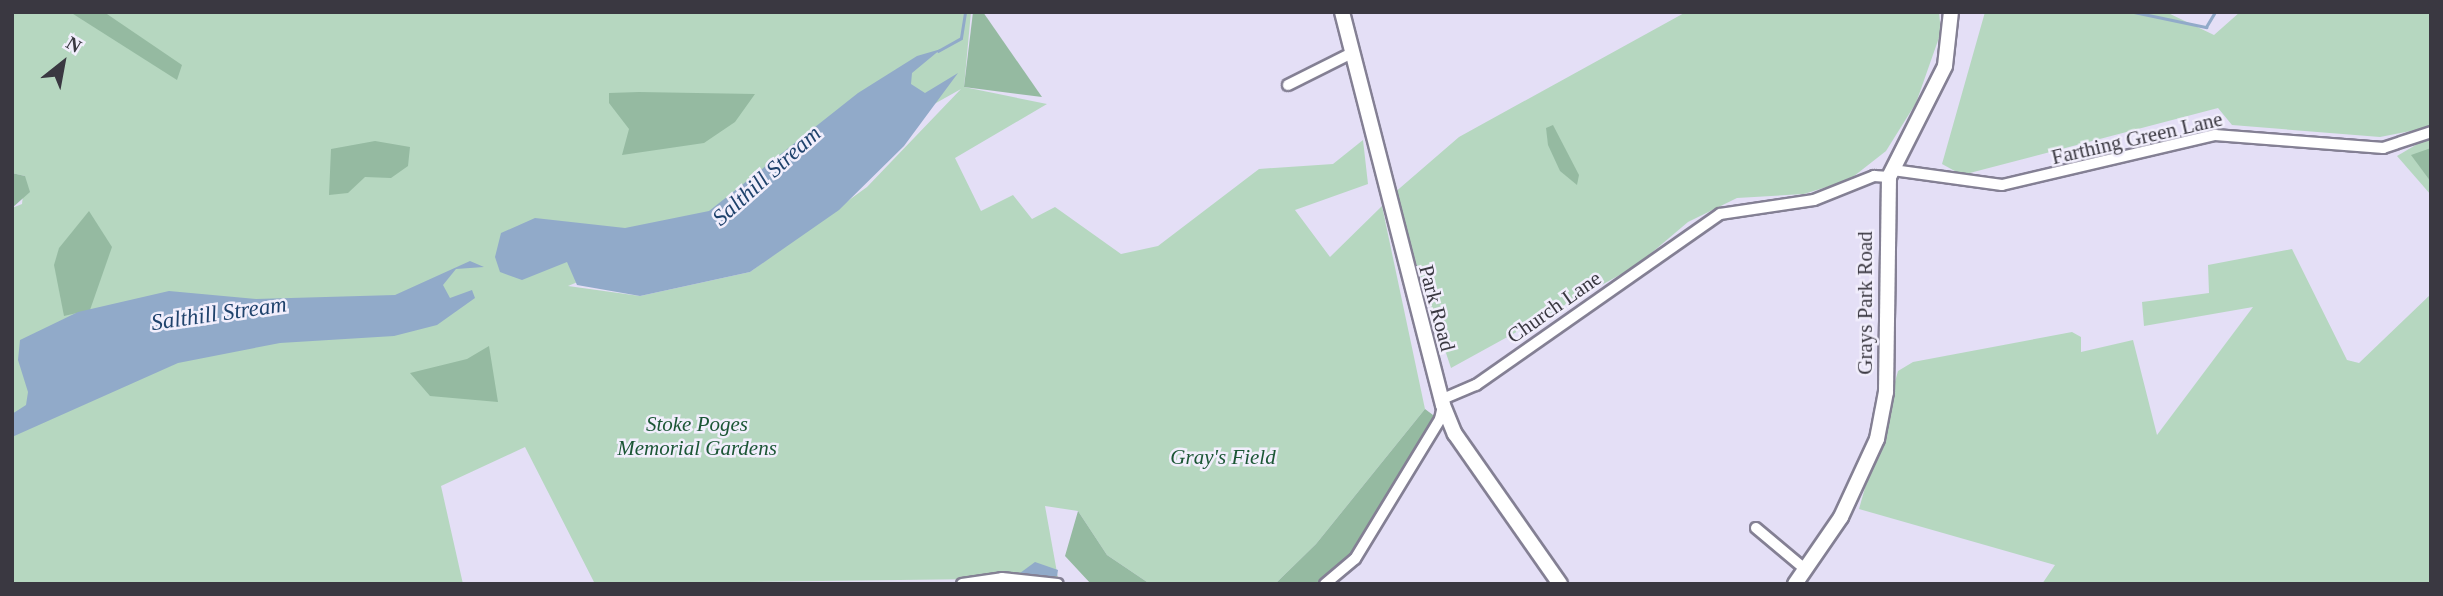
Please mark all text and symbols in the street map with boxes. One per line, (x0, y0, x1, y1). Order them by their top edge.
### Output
north arrow (28, 28, 98, 98)
text: N (63, 32, 85, 57)
street label: Farthing Green Lane (2049, 106, 2225, 170)
water label: Salthill Stream (707, 120, 827, 232)
street label: Grays Park Road (1852, 231, 1878, 375)
street label: Park Road (1413, 262, 1461, 354)
street label: Church Lane (1502, 265, 1606, 349)
water label: Salthill Stream (149, 291, 289, 337)
park label: Stoke Poges Memorial Gardens (617, 411, 777, 461)
park label: Gray's Field (1170, 444, 1276, 470)

